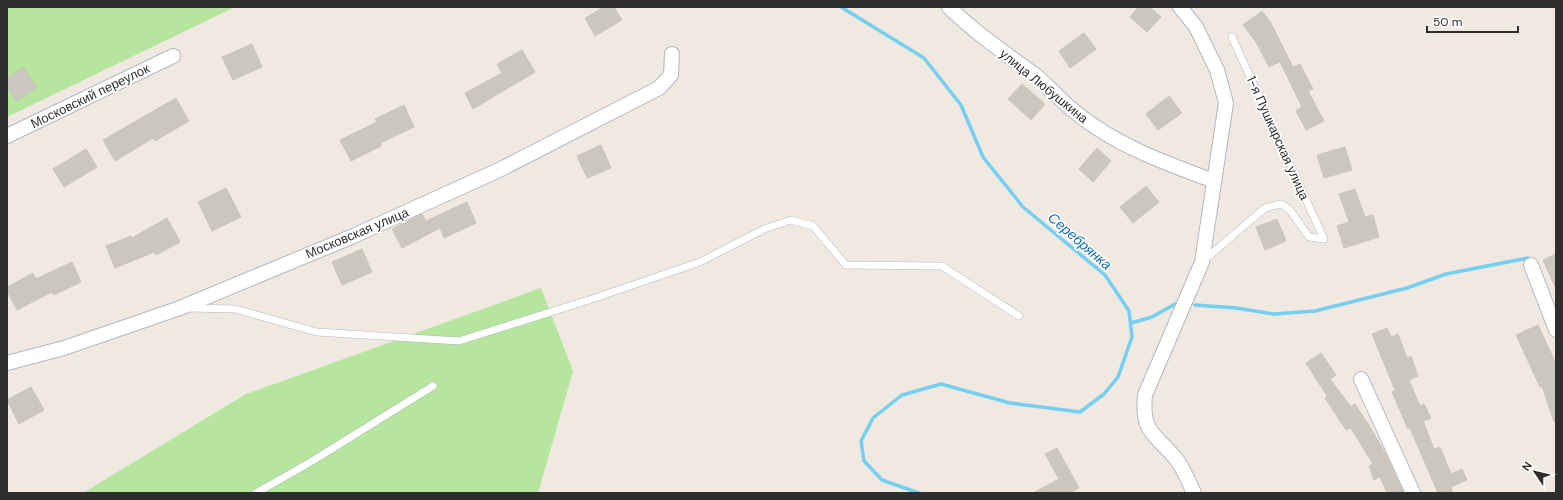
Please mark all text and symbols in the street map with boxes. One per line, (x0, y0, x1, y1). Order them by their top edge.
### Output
scale bar (1427, 8, 1518, 34)
text: 50 m (1433, 14, 1462, 30)
street label: улица Любушкина (996, 45, 1092, 127)
street label: Московский переулок (28, 60, 152, 132)
street label: 1-я Пушкарская улица (1243, 73, 1313, 203)
street label: Московская улица (303, 203, 412, 262)
water label: Серебрянка (1044, 208, 1116, 274)
north arrow (1515, 452, 1555, 492)
text: N (1519, 459, 1535, 474)

